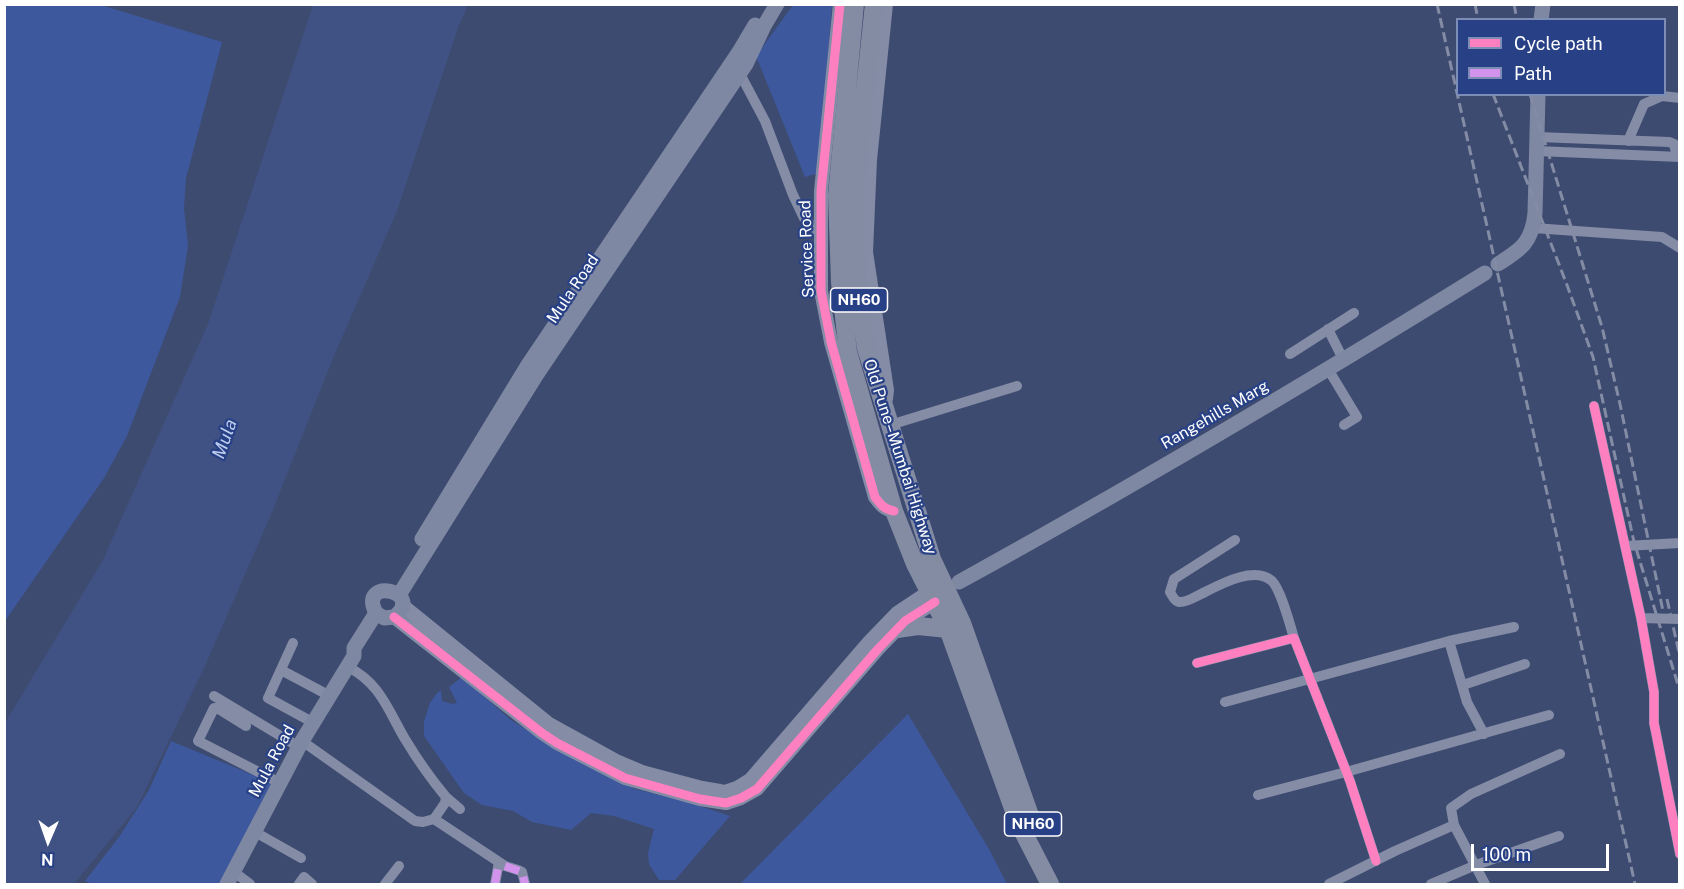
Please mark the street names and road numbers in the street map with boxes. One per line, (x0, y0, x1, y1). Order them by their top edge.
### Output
street label: Service Road (796, 200, 818, 298)
street label: Mula Road (543, 251, 603, 327)
road number: NH60 (830, 288, 888, 312)
street label: Old Pune–Mumbai Highway (859, 357, 941, 557)
street label: Rangehills Marg (1158, 376, 1272, 454)
street label: Mula Road (245, 722, 299, 800)
road number: NH60 (1004, 812, 1062, 836)

